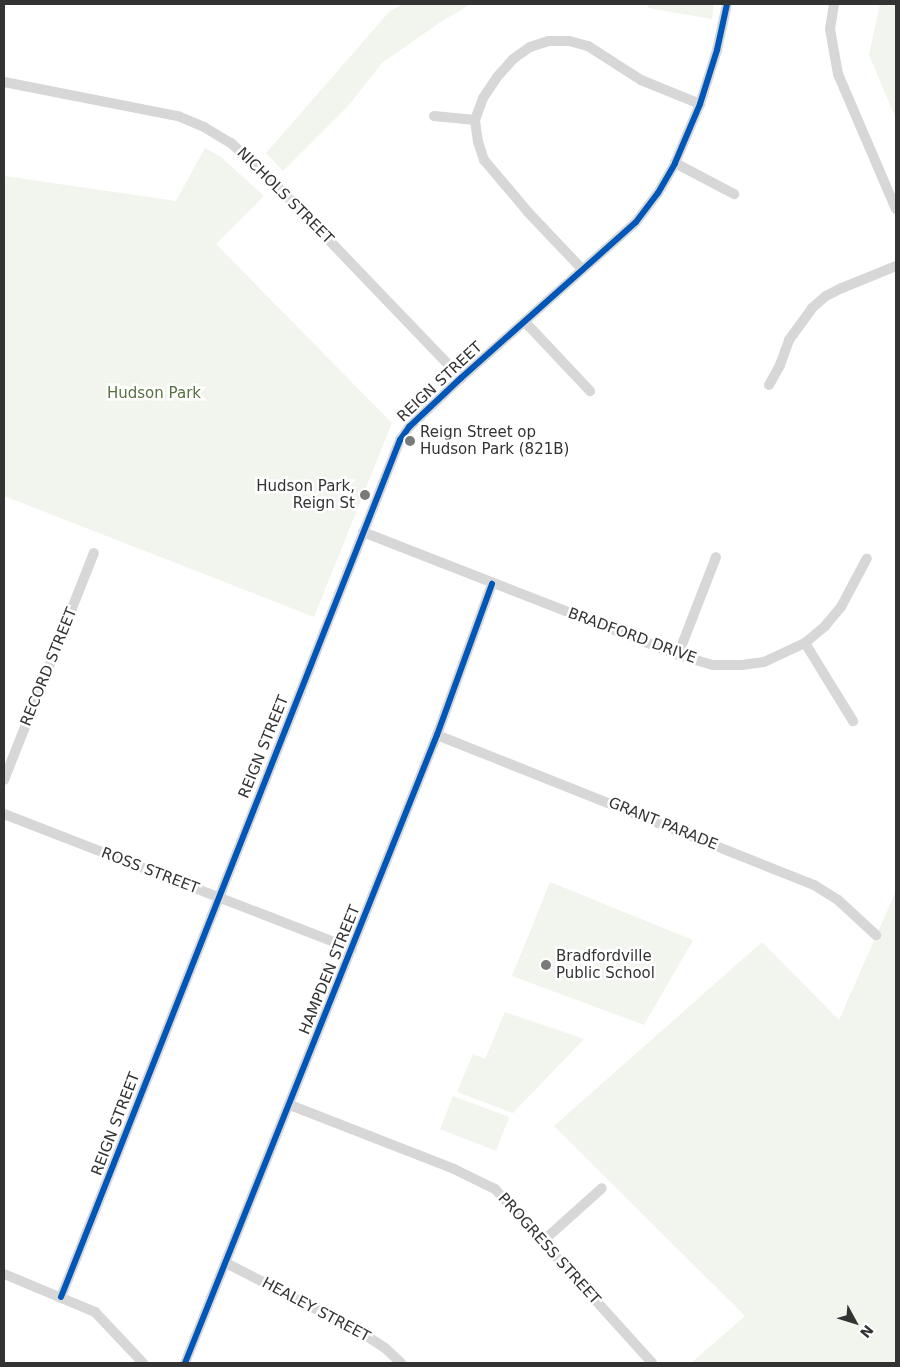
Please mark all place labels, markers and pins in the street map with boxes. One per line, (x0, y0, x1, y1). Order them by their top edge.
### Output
place label: Reign Street op Hudson Park (821B) (420, 423, 569, 458)
marker: Reign Street op Hudson Park (821B) (404, 435, 416, 447)
place label: Hudson Park, Reign St (256, 477, 355, 512)
marker: Hudson Park, Reign St (359, 489, 371, 501)
place label: Bradfordville Public School (556, 947, 655, 982)
marker: Bradfordville Public School (540, 959, 552, 971)

